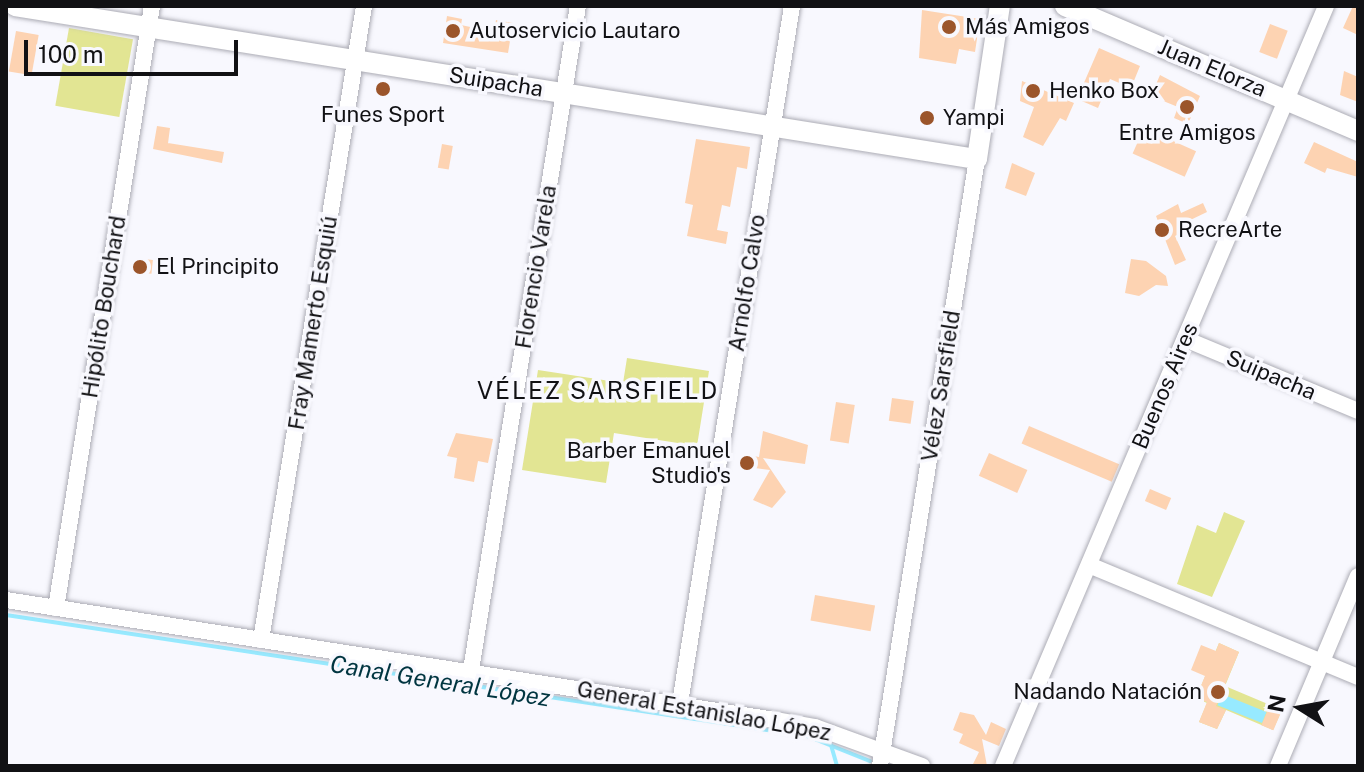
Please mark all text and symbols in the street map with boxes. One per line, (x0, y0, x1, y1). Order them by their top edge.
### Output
place label: Más Amigos (965, 14, 1090, 40)
place label: Autoservicio Lautaro (469, 18, 681, 44)
marker: Más Amigos (940, 18, 958, 36)
marker: Autoservicio Lautaro (444, 22, 462, 40)
scale bar (28, 24, 242, 74)
street label: Juan Elorza (1154, 33, 1270, 103)
text: 100 m (38, 40, 104, 68)
street label: Suipacha (447, 62, 545, 102)
place label: Henko Box (1049, 78, 1159, 104)
marker: Funes Sport (374, 80, 392, 98)
marker: Henko Box (1024, 82, 1042, 100)
marker: Entre Amigos (1178, 98, 1196, 116)
place label: Funes Sport (321, 102, 445, 128)
place label: Yampi (943, 105, 1005, 131)
marker: Yampi (918, 109, 936, 127)
place label: Entre Amigos (1118, 120, 1256, 146)
street label: Florencio Varela (510, 183, 562, 351)
street label: Arnolfo Calvo (723, 213, 771, 353)
street label: Hipólito Bouchard (77, 214, 131, 400)
street label: Fray Mamerto Esquiú (283, 214, 343, 432)
place label: RecreArte (1178, 217, 1282, 243)
marker: RecreArte (1153, 221, 1171, 239)
place label: El Principito (156, 254, 279, 280)
marker: El Principito (131, 258, 149, 276)
street label: Vélez Sarsfield (916, 309, 966, 463)
street label: Buenos Aires (1127, 319, 1203, 453)
street label: Suipacha (1222, 344, 1320, 406)
district label: VÉLEZ SARSFIELD (477, 377, 719, 405)
place label: Barber Emanuel Studio's (567, 437, 731, 488)
marker: Barber Emanuel Studio's (738, 454, 756, 472)
water label: Canal General López (328, 649, 552, 713)
north arrow (1260, 668, 1340, 748)
street label: General Estanislao López (575, 676, 833, 746)
place label: Nadando Natación (1013, 679, 1202, 705)
marker: Nadando Natación (1209, 683, 1227, 701)
text: N (1262, 692, 1291, 714)

